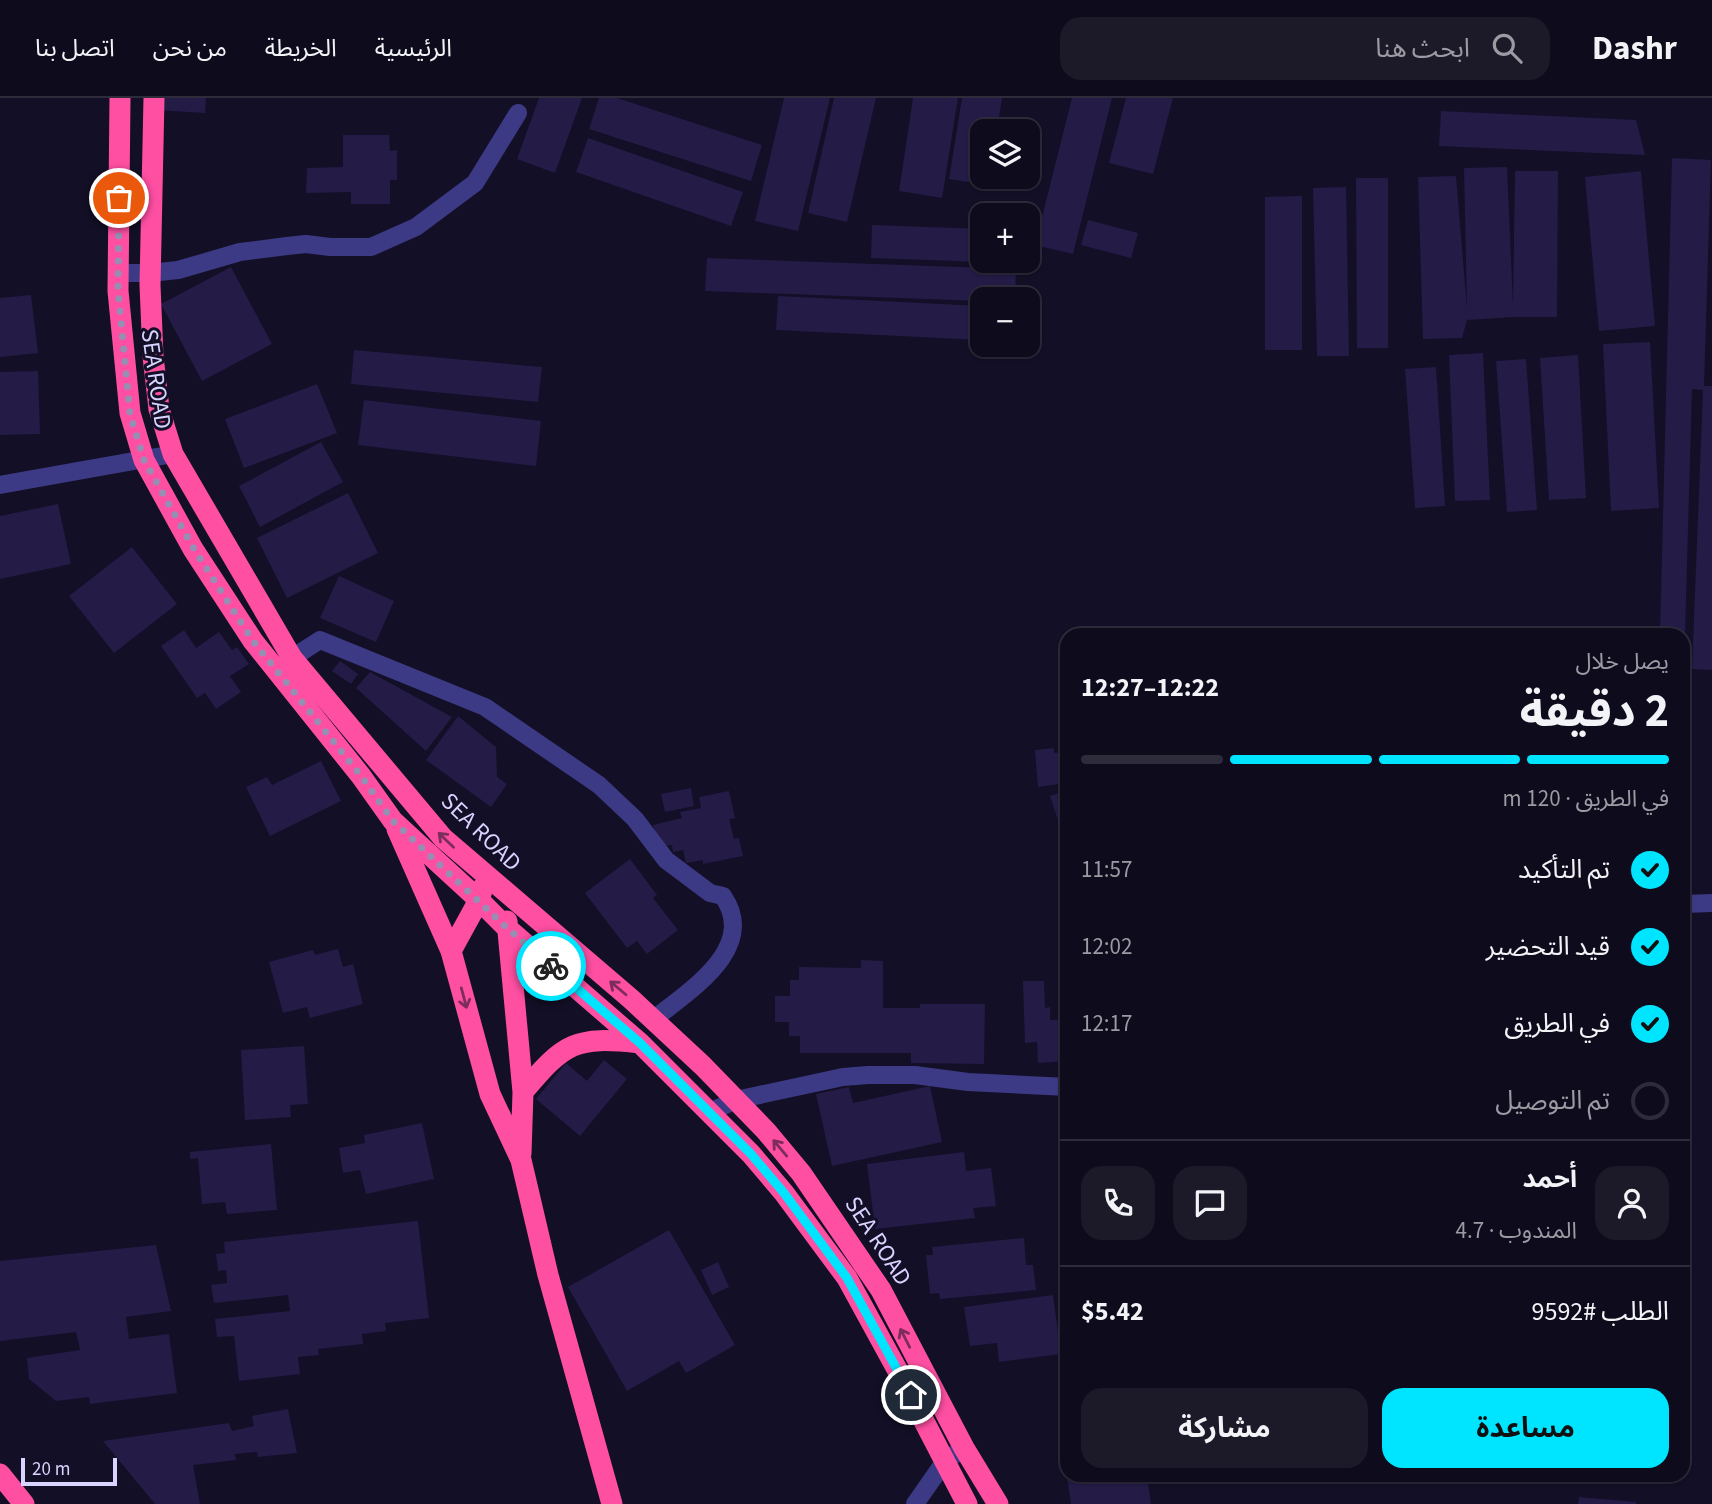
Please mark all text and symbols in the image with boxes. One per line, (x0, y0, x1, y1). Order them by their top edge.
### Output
search box (1060, 17, 1550, 80)
text: Dashr (1592, 25, 1677, 72)
icon: search (1488, 29, 1526, 67)
text: ابحث هنا (1375, 30, 1470, 67)
text: اتصل بنا (35, 31, 115, 66)
text: من نحن (153, 31, 227, 66)
text: الخريطة (265, 31, 337, 66)
text: الرئيسية (375, 31, 452, 66)
map controls (970, 119, 1040, 357)
button: layers (970, 119, 1040, 189)
pin (89, 168, 149, 228)
icon: bag (100, 179, 138, 217)
button: + (970, 203, 1040, 273)
button: − (970, 287, 1040, 357)
street label: SEA ROAD (132, 327, 180, 431)
text: يصل خلال (1576, 645, 1669, 678)
text: 12:22–12:27 (1081, 669, 1219, 706)
text: 2 دقيقة (1520, 679, 1669, 744)
text: في الطريق · 120 m (1503, 782, 1669, 815)
street label: SEA ROAD (433, 785, 529, 879)
one-way arrow (438, 831, 455, 848)
text: تم التأكيد (1518, 851, 1610, 888)
icon: check (1631, 851, 1669, 889)
text: 11:57 (1081, 853, 1132, 886)
text: قيد التحضير (1486, 928, 1610, 965)
icon: check (1631, 928, 1669, 966)
text: 12:02 (1081, 930, 1132, 963)
courier (516, 931, 586, 1001)
icon: bike (532, 947, 570, 985)
one-way arrow (610, 980, 628, 996)
one-way arrow (458, 986, 471, 1008)
text: في الطريق (1504, 1005, 1610, 1042)
icon: check (1631, 1005, 1669, 1043)
text: 12:17 (1081, 1007, 1132, 1040)
text: تم التوصيل (1495, 1082, 1610, 1119)
one-way arrow (772, 1139, 788, 1157)
text: أحمد (1523, 1160, 1577, 1197)
button: phone (1081, 1166, 1155, 1240)
button: chat (1173, 1166, 1247, 1240)
button: person (1595, 1166, 1669, 1240)
street label: SEA ROAD (836, 1189, 920, 1293)
text: المندوب · 4.7 (1455, 1214, 1577, 1247)
text: $5.42 (1081, 1293, 1144, 1330)
text: الطلب #9592 (1532, 1293, 1669, 1330)
one-way arrow (897, 1328, 911, 1349)
pin (881, 1365, 941, 1425)
icon: home (892, 1376, 930, 1414)
button: مشاركة (1081, 1388, 1368, 1468)
button: مساعدة (1382, 1388, 1669, 1468)
scale bar (21, 1455, 117, 1487)
text: 20 m (32, 1456, 70, 1483)

